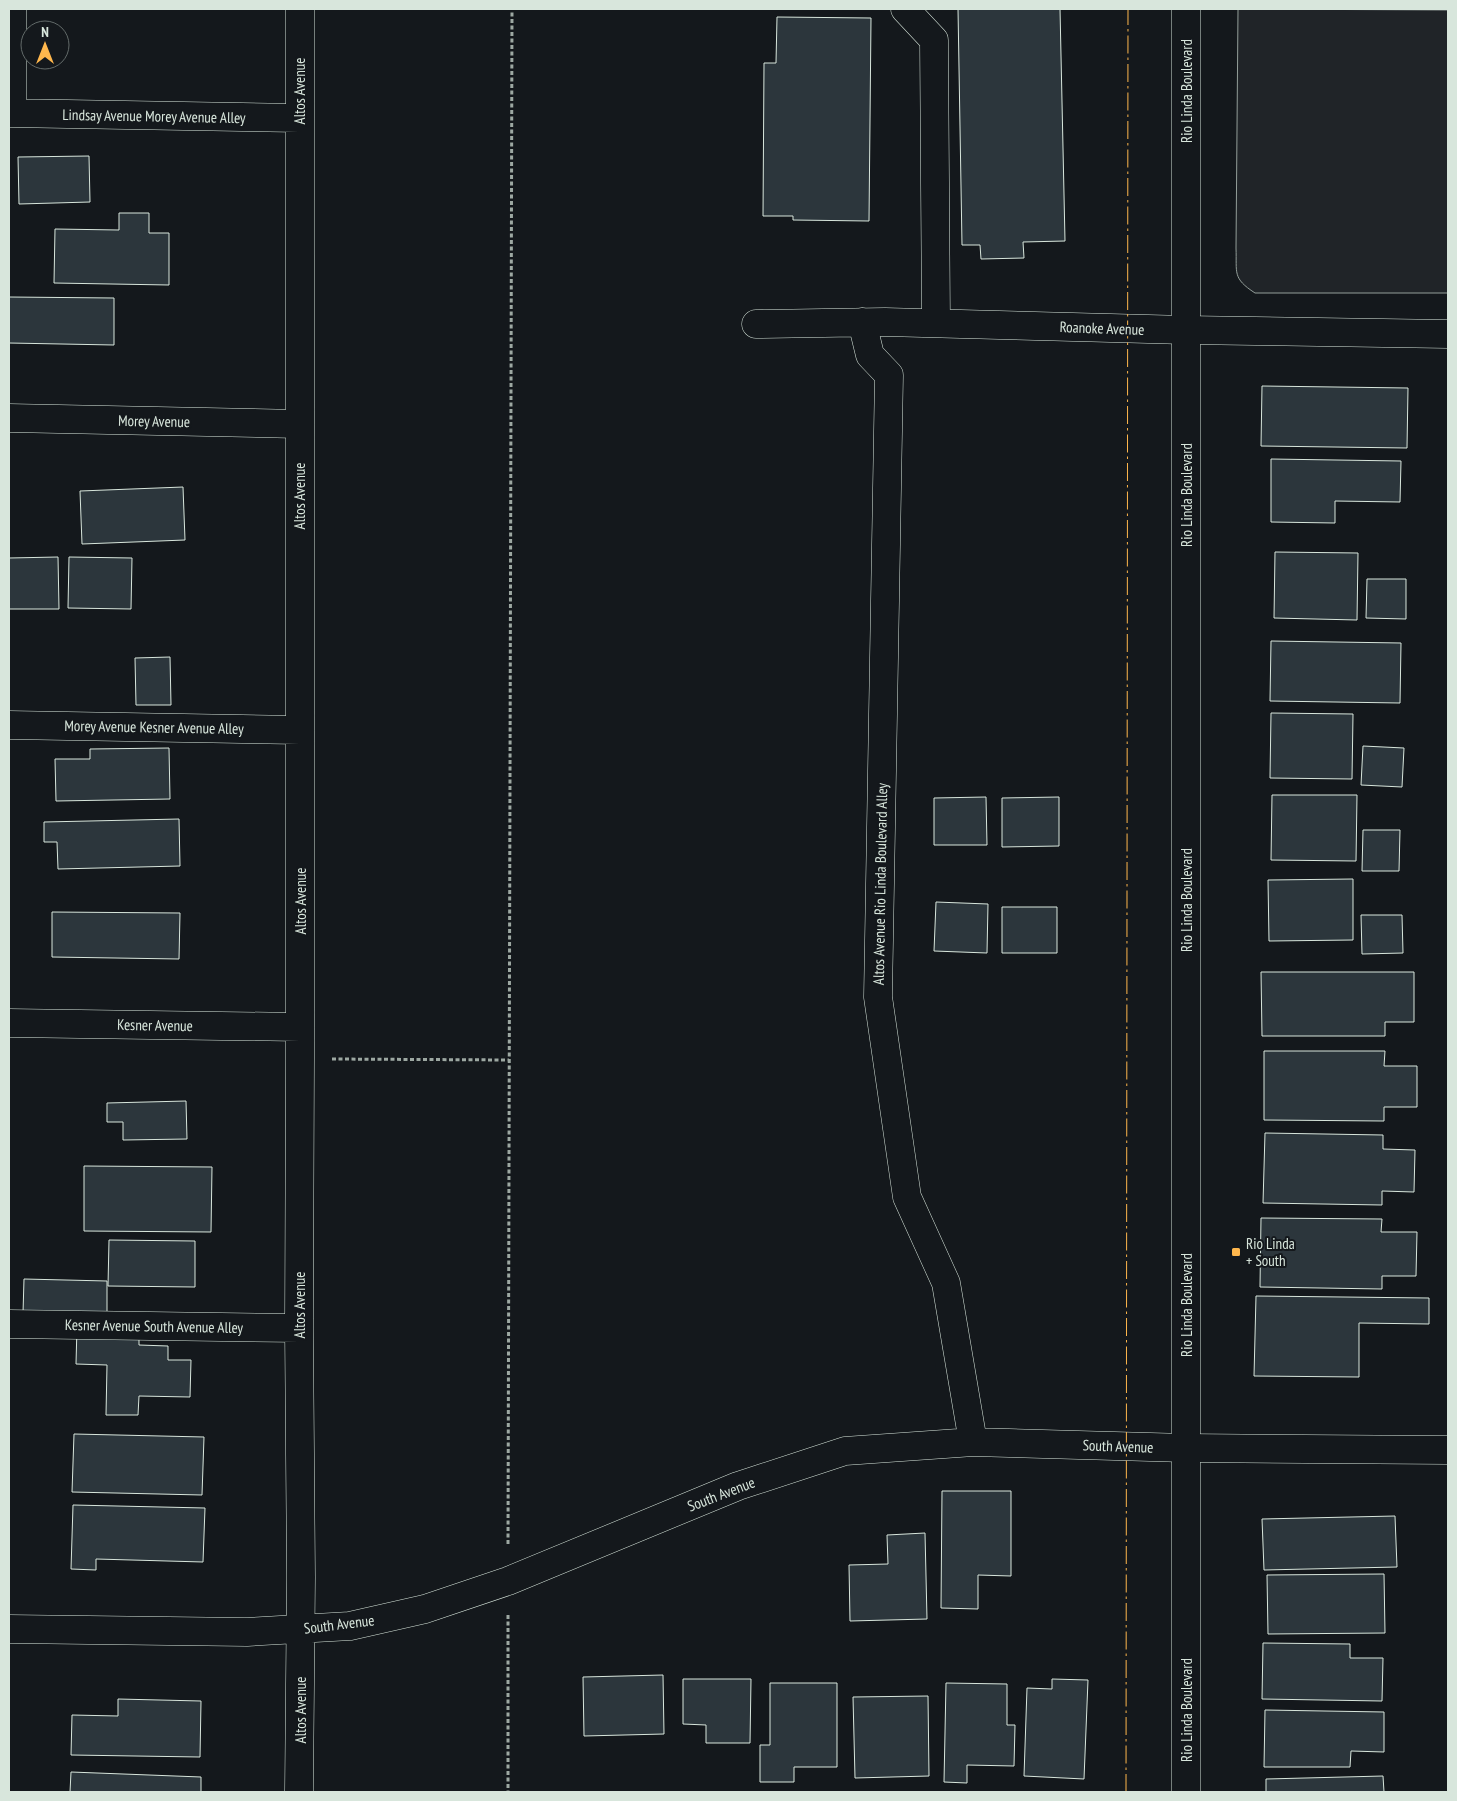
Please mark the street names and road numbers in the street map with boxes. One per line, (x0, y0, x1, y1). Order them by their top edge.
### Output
street label: Rio Linda Boulevard (1177, 39, 1196, 143)
street label: Altos Avenue (290, 58, 309, 124)
street label: Lindsay Avenue Morey Avenue Alley (62, 105, 246, 127)
street label: Roanoke Avenue (1059, 317, 1145, 339)
street label: Morey Avenue (118, 411, 190, 431)
street label: Rio Linda Boulevard (1177, 443, 1196, 547)
street label: Altos Avenue (290, 463, 309, 529)
street label: Morey Avenue Kesner Avenue Alley (64, 716, 244, 738)
street label: Altos Avenue Rio Linda Boulevard Alley (869, 782, 891, 985)
street label: Rio Linda Boulevard (1177, 848, 1196, 952)
street label: Altos Avenue (291, 868, 310, 934)
street label: Kesner Avenue (117, 1015, 193, 1035)
street label: Rio Linda Boulevard (1177, 1253, 1196, 1357)
street label: Altos Avenue (290, 1272, 309, 1338)
street label: Kesner Avenue South Avenue Alley (65, 1315, 244, 1337)
street label: South Avenue (1082, 1435, 1154, 1457)
street label: South Avenue (685, 1472, 757, 1516)
street label: South Avenue (303, 1610, 375, 1638)
street label: Rio Linda Boulevard (1177, 1658, 1196, 1762)
street label: Altos Avenue (291, 1677, 310, 1743)

